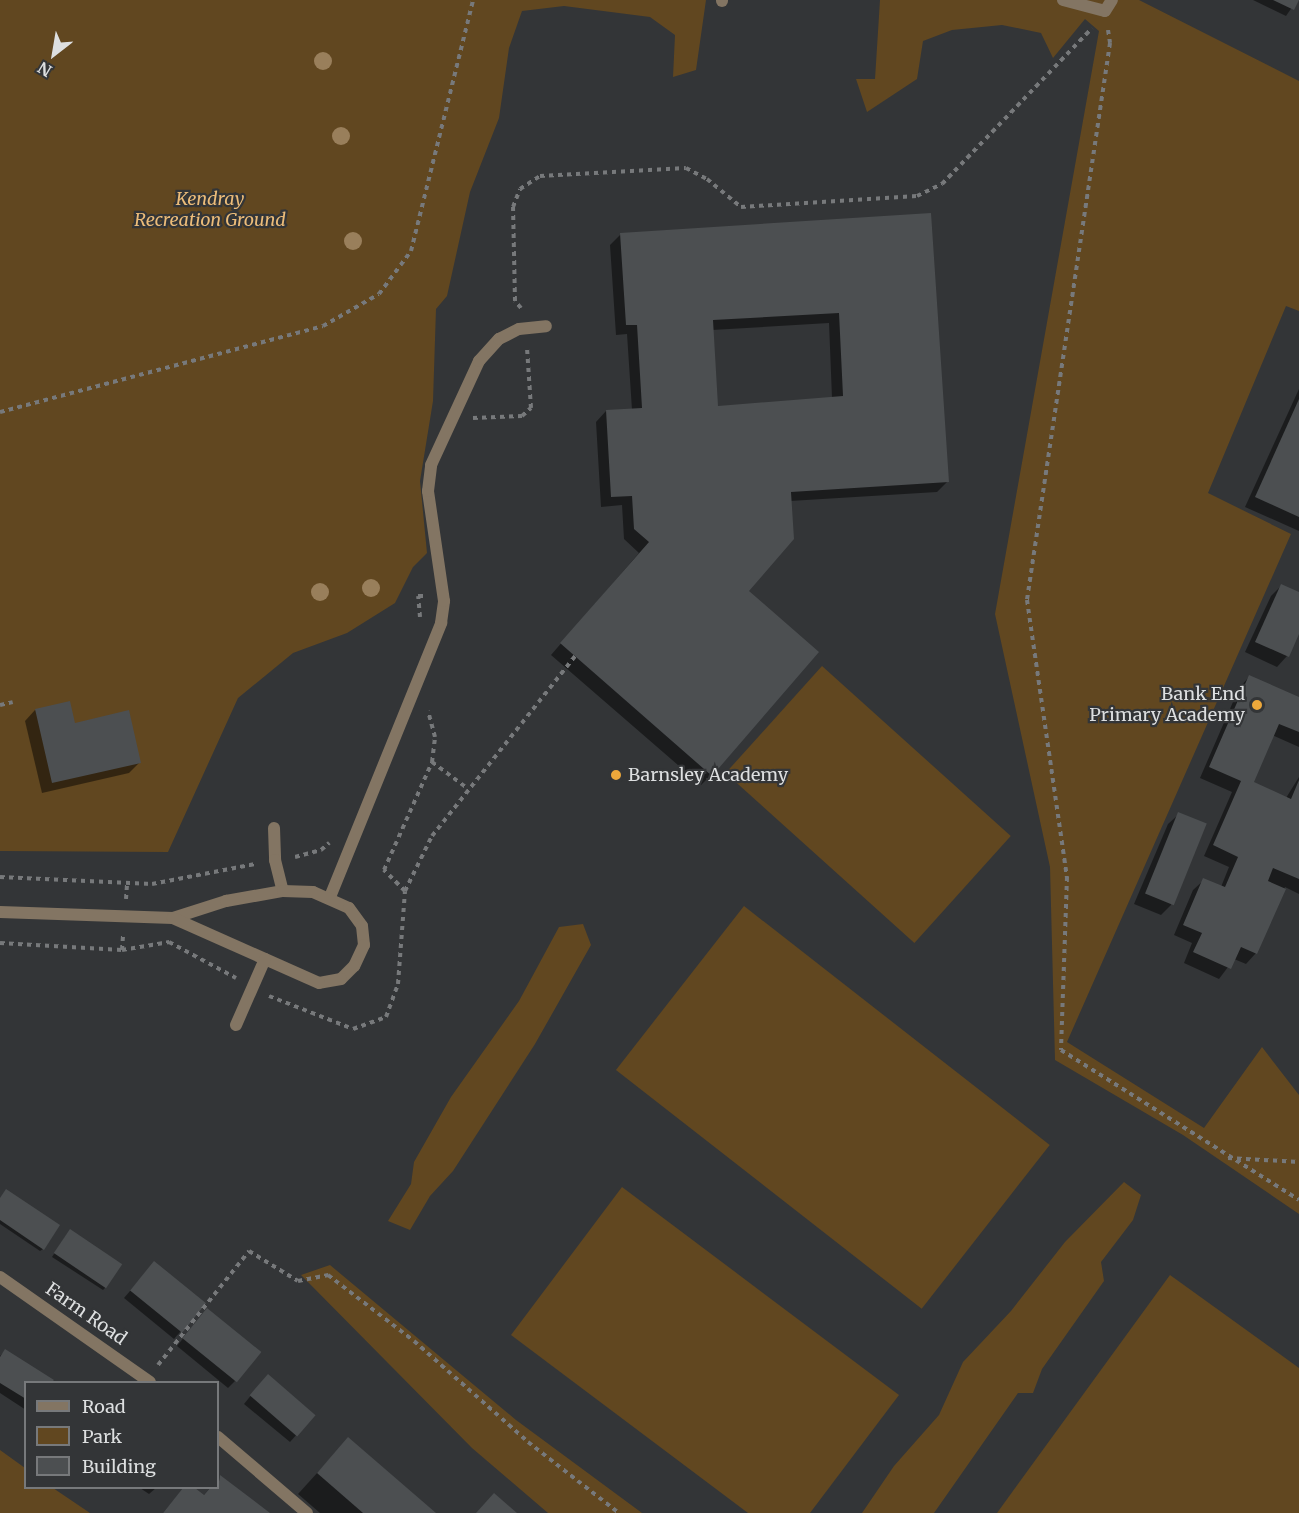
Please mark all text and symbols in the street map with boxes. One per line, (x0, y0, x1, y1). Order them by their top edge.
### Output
north arrow (24, 24, 84, 84)
text: N (34, 58, 55, 81)
park label: Kendray Recreation Ground (134, 189, 286, 232)
place label: Bank End Primary Academy (1089, 684, 1245, 726)
marker: Bank End Primary Academy (1250, 698, 1264, 712)
place label: Barnsley Academy (628, 764, 788, 786)
marker: Barnsley Academy (609, 768, 623, 782)
street label: Farm Road (41, 1278, 131, 1350)
legend (24, 1381, 219, 1489)
text: Road (82, 1395, 126, 1418)
text: Park (82, 1425, 122, 1448)
text: Building (82, 1455, 156, 1478)

